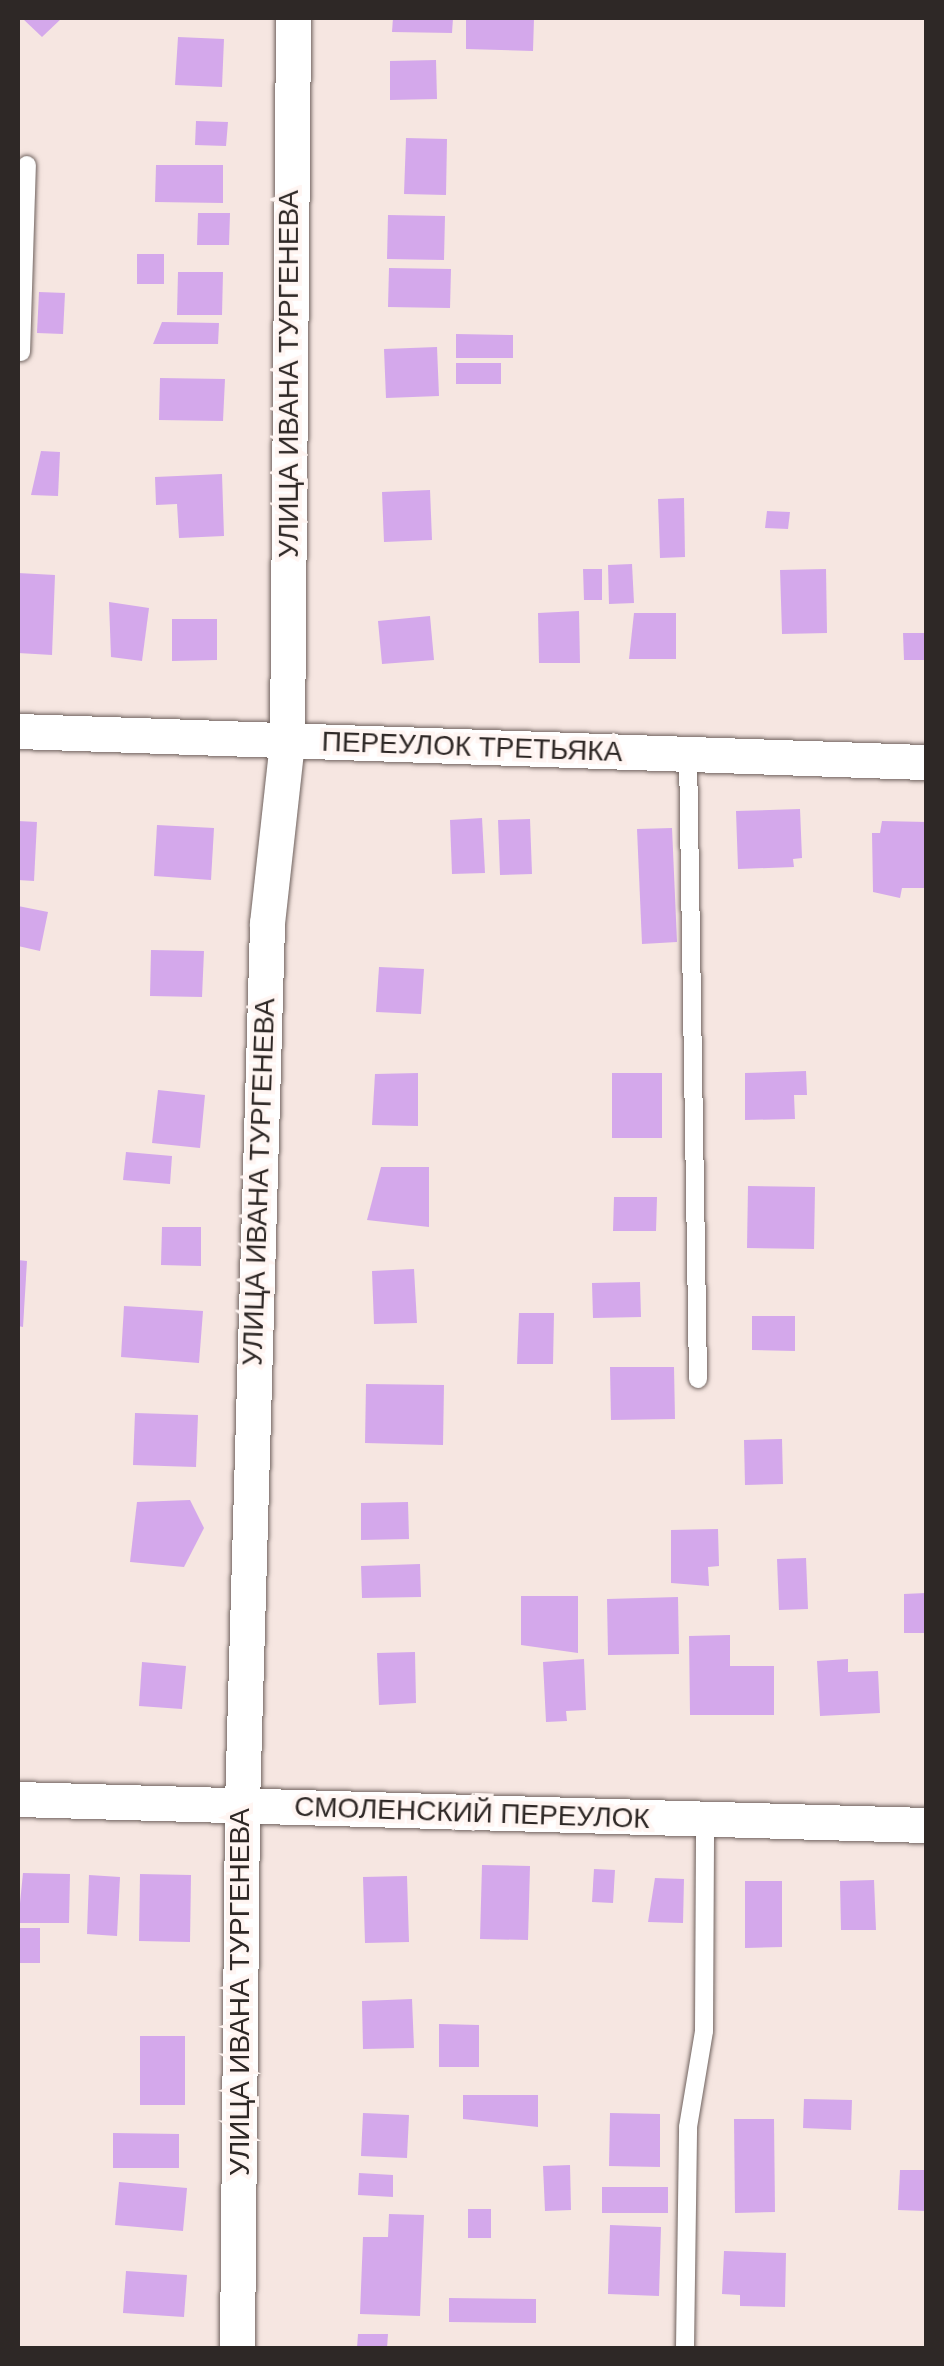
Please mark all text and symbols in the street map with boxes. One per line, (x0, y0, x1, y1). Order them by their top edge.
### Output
street label: УЛИЦА ИВАНА ТУРГЕНЕВА (272, 190, 306, 558)
street label: ПЕРЕУЛОК ТРЕТЬЯКА (321, 725, 623, 769)
street label: УЛИЦА ИВАНА ТУРГЕНЕВА (236, 998, 282, 1366)
street label: СМОЛЕНСКИЙ ПЕРЕУЛОК (294, 1790, 650, 1836)
street label: УЛИЦА ИВАНА ТУРГЕНЕВА (223, 1808, 257, 2176)

